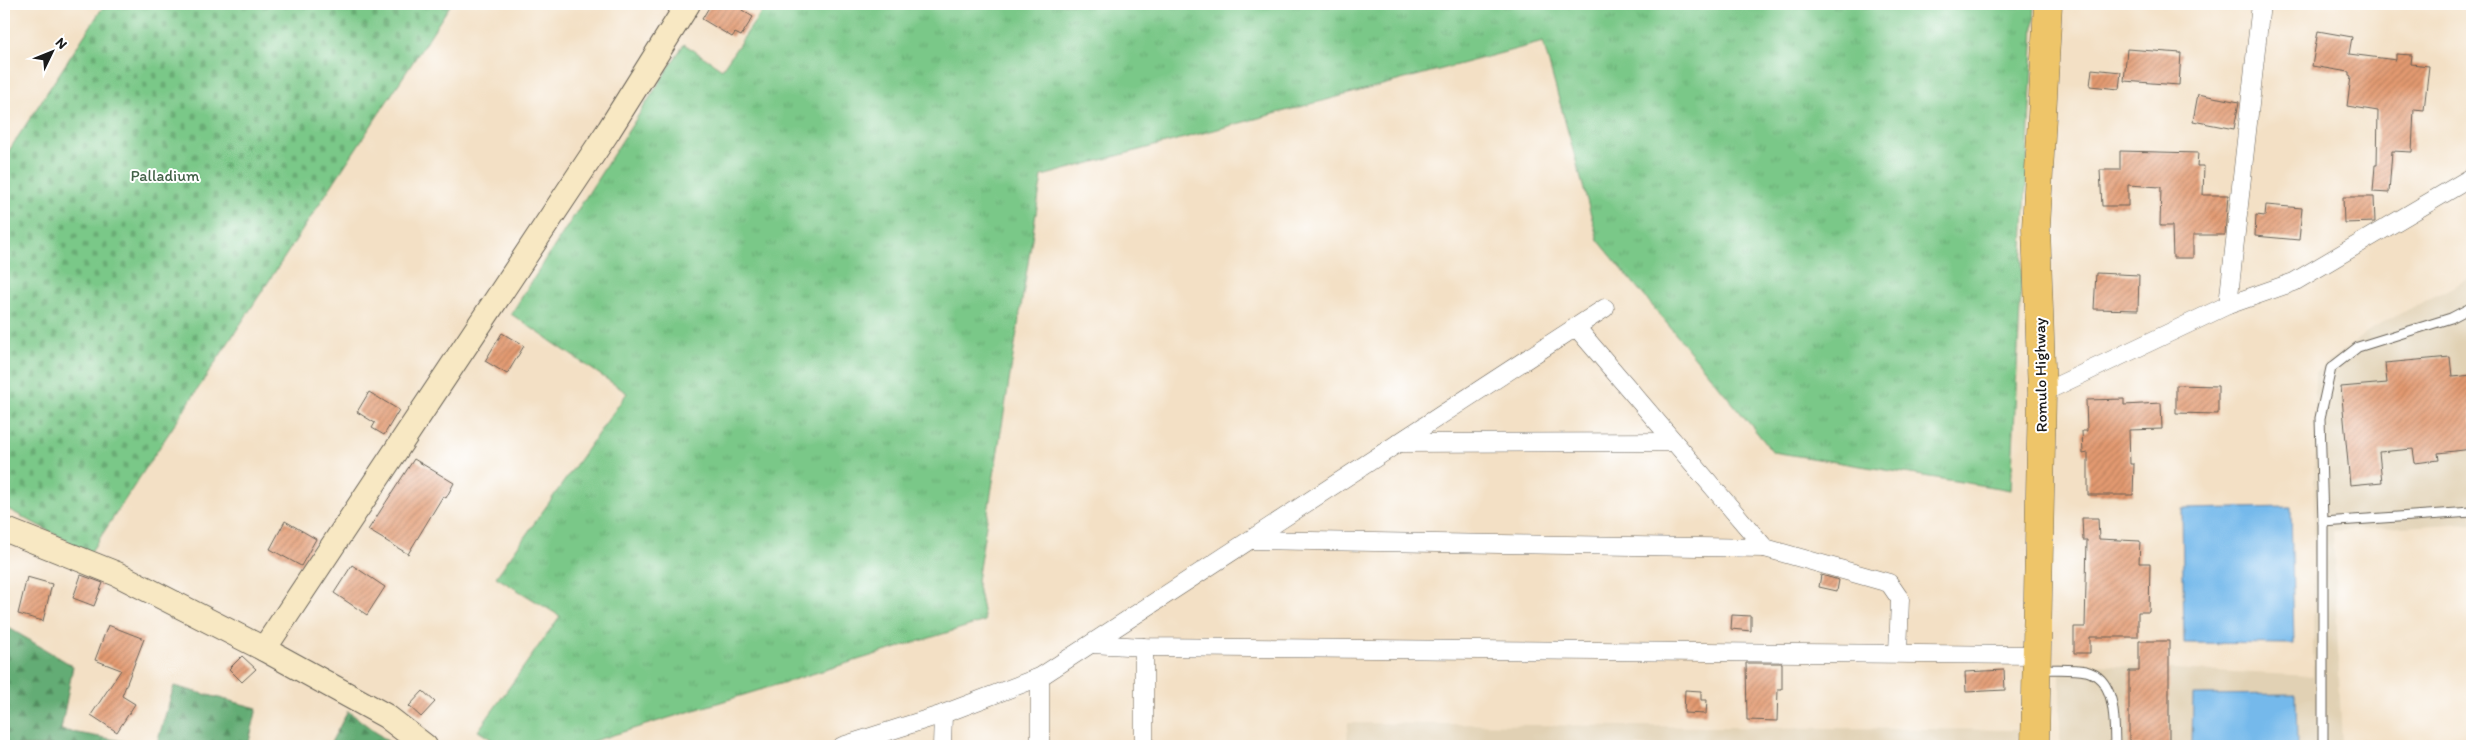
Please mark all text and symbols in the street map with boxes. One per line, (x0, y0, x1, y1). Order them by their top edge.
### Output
north arrow (28, 28, 78, 78)
text: N (52, 34, 71, 53)
park label: Palladium (131, 166, 200, 185)
street label: Romulo Highway (2030, 317, 2051, 432)

